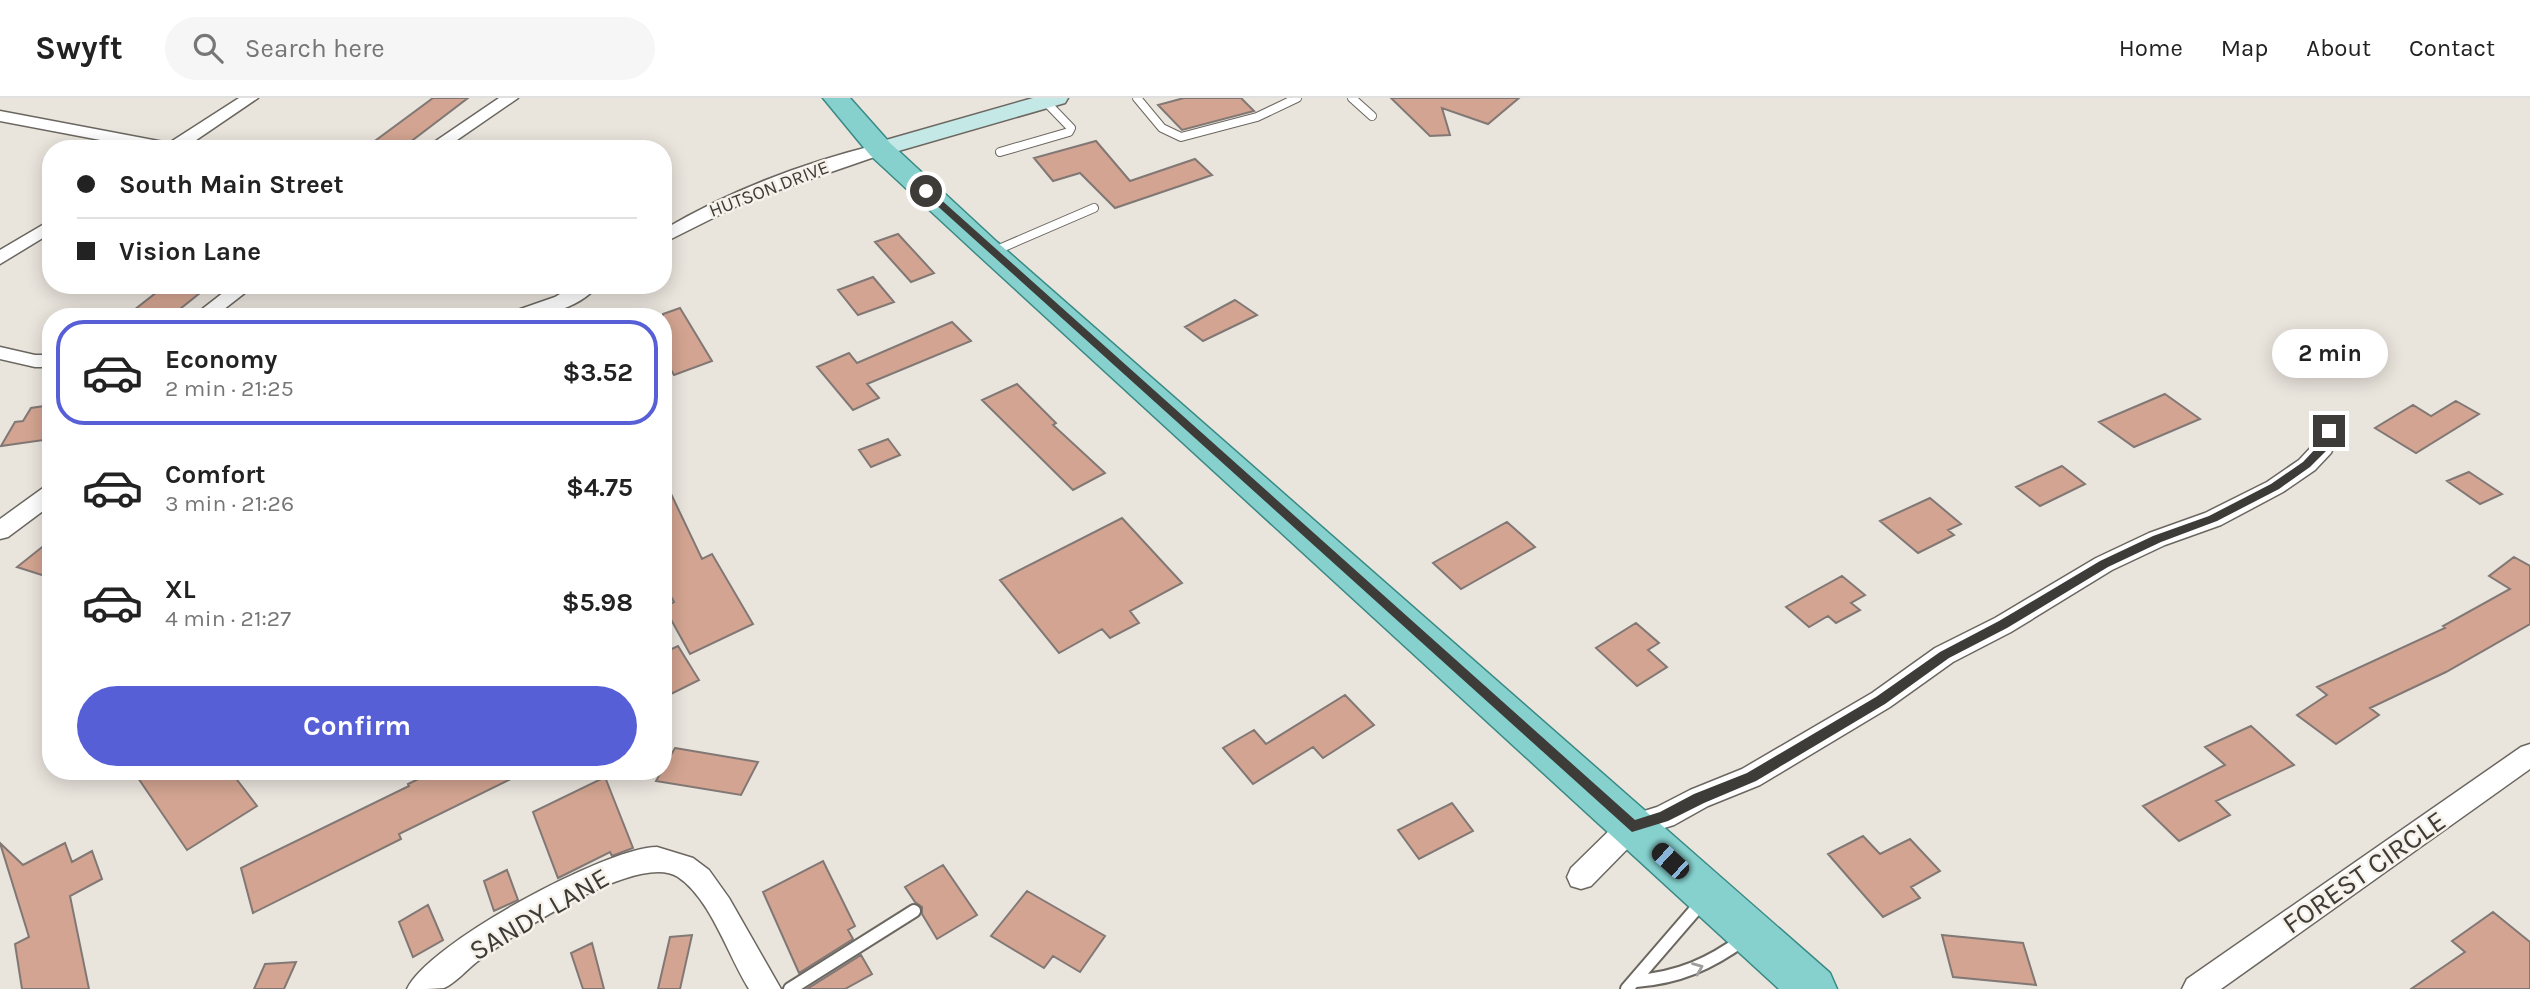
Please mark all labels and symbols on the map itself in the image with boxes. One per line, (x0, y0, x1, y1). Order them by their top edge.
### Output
street label: HUTSON DRIVE (706, 156, 832, 222)
route start (910, 175, 942, 207)
callout: 2 min (2271, 330, 2387, 378)
route end (2313, 415, 2345, 447)
street label: FOREST CIRCLE (2276, 804, 2452, 940)
car (1648, 839, 1693, 883)
street label: SANDY LANE (463, 861, 615, 967)
one-way arrow (1691, 962, 1703, 976)

